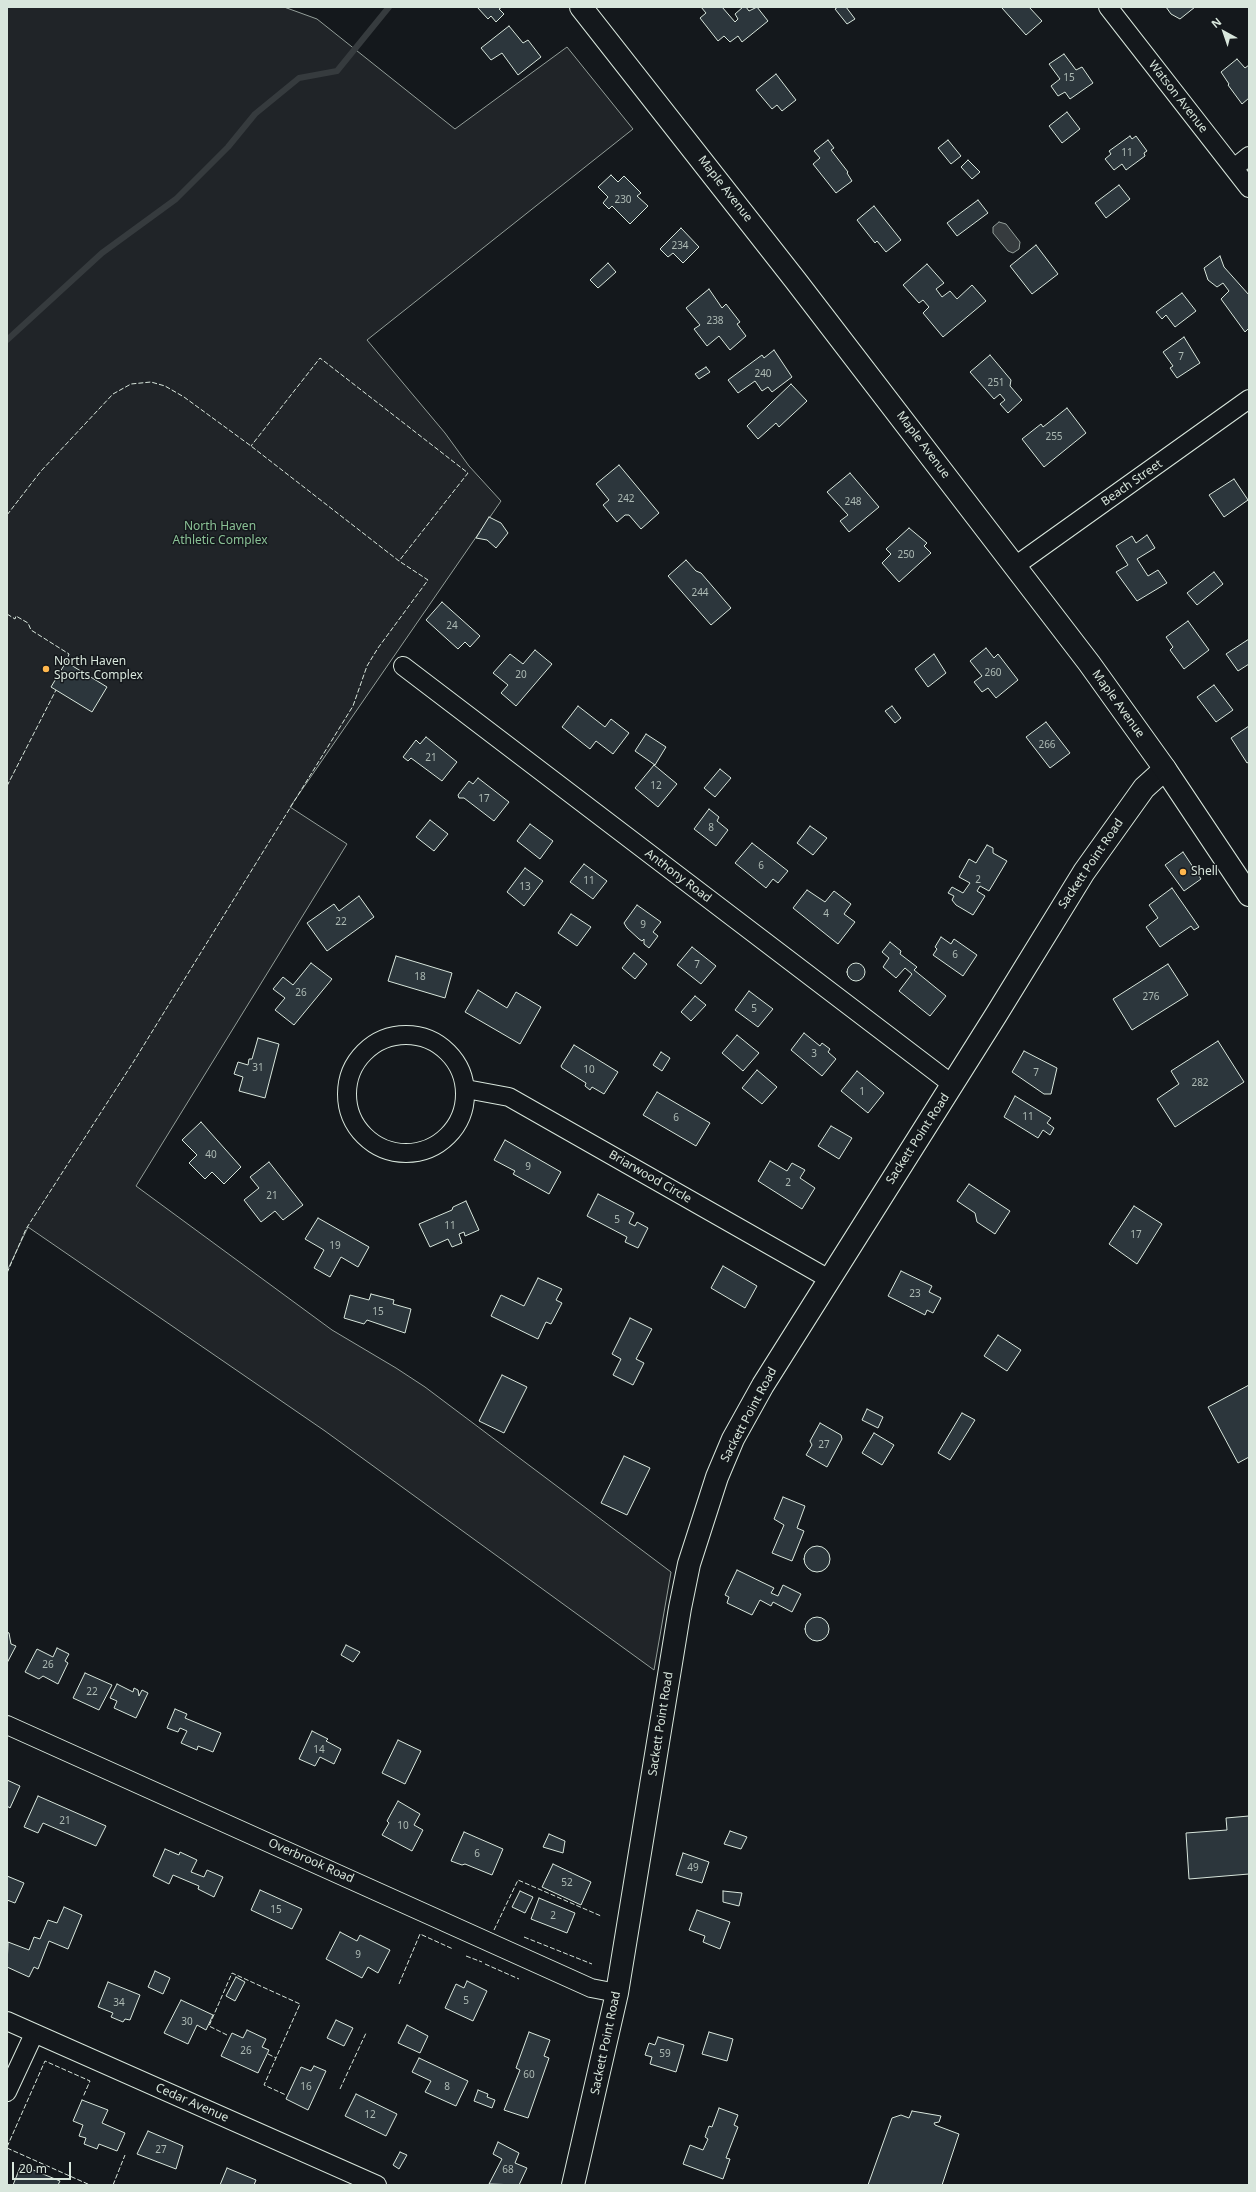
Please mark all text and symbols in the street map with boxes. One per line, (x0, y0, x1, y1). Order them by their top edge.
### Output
north arrow (1204, 12, 1244, 52)
text: N (1208, 14, 1224, 31)
street label: Watson Avenue (1145, 58, 1211, 136)
house number: 15 (1063, 72, 1075, 84)
house number: 11 (1121, 147, 1133, 159)
street label: Maple Avenue (695, 153, 755, 225)
house number: 230 (614, 194, 632, 206)
house number: 234 (671, 240, 689, 252)
house number: 238 (706, 315, 724, 327)
house number: 7 (1178, 351, 1184, 363)
house number: 240 (754, 368, 772, 380)
house number: 251 (987, 377, 1005, 389)
street label: Maple Avenue (893, 409, 953, 481)
house number: 255 (1045, 431, 1063, 443)
street label: Beach Street (1099, 457, 1165, 509)
house number: 242 (617, 493, 635, 505)
house number: 248 (844, 496, 862, 508)
park label: North Haven Athletic Complex (172, 520, 268, 548)
house number: 250 (897, 549, 915, 561)
house number: 244 (691, 587, 709, 599)
house number: 24 (446, 620, 458, 632)
place label: North Haven Sports Complex (54, 655, 143, 683)
marker: North Haven Sports Complex (41, 664, 51, 674)
house number: 260 (984, 667, 1002, 679)
street label: Maple Avenue (1089, 667, 1147, 741)
house number: 20 (515, 669, 527, 681)
house number: 266 (1038, 739, 1056, 751)
house number: 21 (425, 752, 437, 764)
house number: 12 (650, 780, 662, 792)
house number: 17 (478, 793, 490, 805)
street label: Sackett Point Road (1056, 816, 1126, 912)
house number: 8 (708, 822, 714, 834)
street label: Anthony Road (642, 846, 714, 906)
house number: 6 (758, 860, 764, 872)
place label: Shell (1191, 865, 1218, 879)
marker: Shell (1178, 867, 1188, 877)
house number: 2 (975, 874, 981, 886)
house number: 11 (583, 875, 595, 887)
house number: 13 (519, 881, 531, 893)
house number: 4 (823, 908, 829, 920)
house number: 22 (335, 916, 347, 928)
house number: 9 (640, 919, 646, 931)
house number: 6 (952, 949, 958, 961)
house number: 7 (694, 959, 700, 971)
house number: 18 (414, 971, 426, 983)
house number: 26 (295, 987, 307, 999)
house number: 276 (1142, 991, 1160, 1003)
house number: 5 (751, 1003, 757, 1015)
house number: 3 (811, 1048, 817, 1060)
house number: 31 (252, 1062, 264, 1074)
house number: 10 (583, 1064, 595, 1076)
house number: 7 (1033, 1067, 1039, 1079)
house number: 282 (1191, 1077, 1209, 1089)
house number: 1 (859, 1086, 865, 1098)
street label: Sackett Point Road (883, 1091, 953, 1187)
house number: 11 (1022, 1111, 1034, 1123)
house number: 6 (673, 1112, 679, 1124)
street label: Briarwood Circle (606, 1148, 694, 1206)
house number: 40 (205, 1149, 217, 1161)
house number: 9 (525, 1161, 531, 1173)
house number: 2 (785, 1177, 791, 1189)
house number: 21 (266, 1190, 278, 1202)
house number: 5 (614, 1214, 620, 1226)
house number: 11 (444, 1220, 456, 1232)
house number: 17 (1130, 1229, 1142, 1241)
house number: 19 (329, 1240, 341, 1252)
house number: 23 (909, 1288, 921, 1300)
house number: 15 (372, 1306, 384, 1318)
street label: Sackett Point Road (718, 1365, 780, 1465)
house number: 27 (818, 1439, 830, 1451)
house number: 26 (42, 1659, 54, 1671)
street label: Sackett Point Road (646, 1671, 676, 1777)
house number: 22 (86, 1686, 98, 1698)
house number: 14 (313, 1744, 325, 1756)
house number: 21 (59, 1815, 71, 1827)
house number: 10 (397, 1820, 409, 1832)
street label: Overbrook Road (266, 1836, 356, 1886)
house number: 6 (474, 1848, 480, 1860)
house number: 49 (687, 1862, 699, 1874)
house number: 52 (561, 1877, 573, 1889)
house number: 15 (270, 1904, 282, 1916)
house number: 2 (550, 1910, 556, 1922)
house number: 9 (355, 1949, 361, 1961)
street label: Sackett Point Road (588, 1990, 624, 2096)
house number: 5 (463, 1995, 469, 2007)
house number: 34 (113, 1997, 125, 2009)
house number: 30 (181, 2016, 193, 2028)
house number: 26 (240, 2045, 252, 2057)
house number: 59 (659, 2048, 671, 2060)
house number: 60 (523, 2069, 535, 2081)
street label: Cedar Avenue (153, 2080, 231, 2126)
house number: 16 (300, 2081, 312, 2093)
house number: 8 (444, 2081, 450, 2093)
house number: 12 (364, 2109, 376, 2121)
house number: 27 (155, 2144, 167, 2156)
scale bar (14, 2154, 73, 2180)
text: 20 m (19, 2160, 47, 2177)
house number: 68 (502, 2164, 514, 2176)

